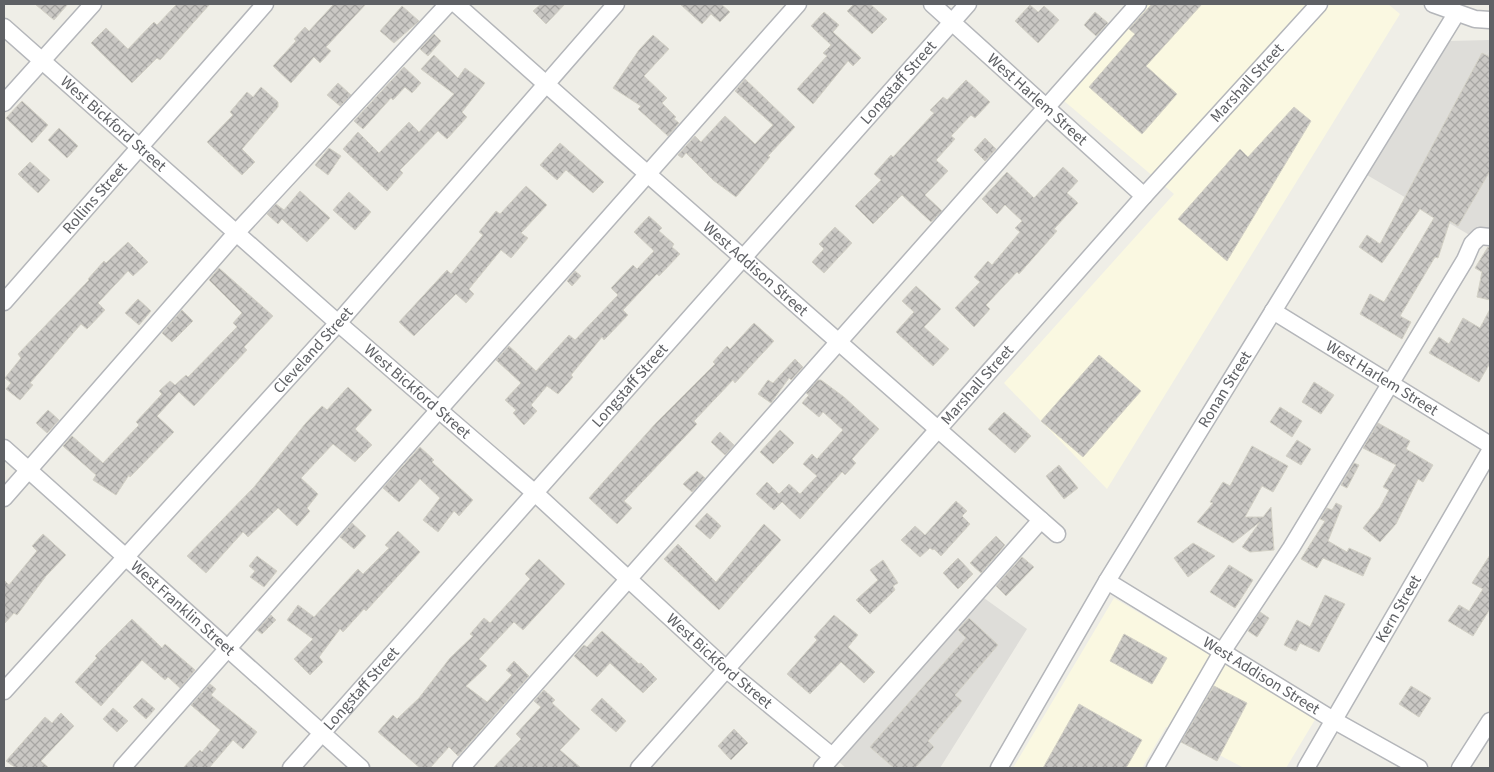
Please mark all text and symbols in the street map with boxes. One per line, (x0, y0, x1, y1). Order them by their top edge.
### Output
street label: Longstaff Street (855, 35, 942, 129)
street label: Marshall Street (1205, 38, 1289, 127)
street label: West Harlem Street (982, 48, 1093, 151)
street label: West Bickford Street (55, 71, 171, 177)
street label: Rollins Street (57, 157, 133, 239)
street label: West Addison Street (698, 217, 813, 322)
street label: Cleveland Street (268, 302, 358, 398)
street label: West Harlem Street (1322, 335, 1443, 422)
street label: Longstaff Street (587, 338, 673, 432)
street label: West Bickford Street (359, 339, 476, 444)
street label: Marshall Street (936, 340, 1019, 430)
street label: Ronan Street (1193, 346, 1257, 432)
street label: West Franklin Street (126, 556, 240, 661)
street label: Kern Street (1370, 571, 1427, 647)
street label: West Bickford Street (661, 608, 778, 714)
street label: West Addison Street (1199, 631, 1324, 720)
street label: Longstaff Street (318, 642, 405, 735)

